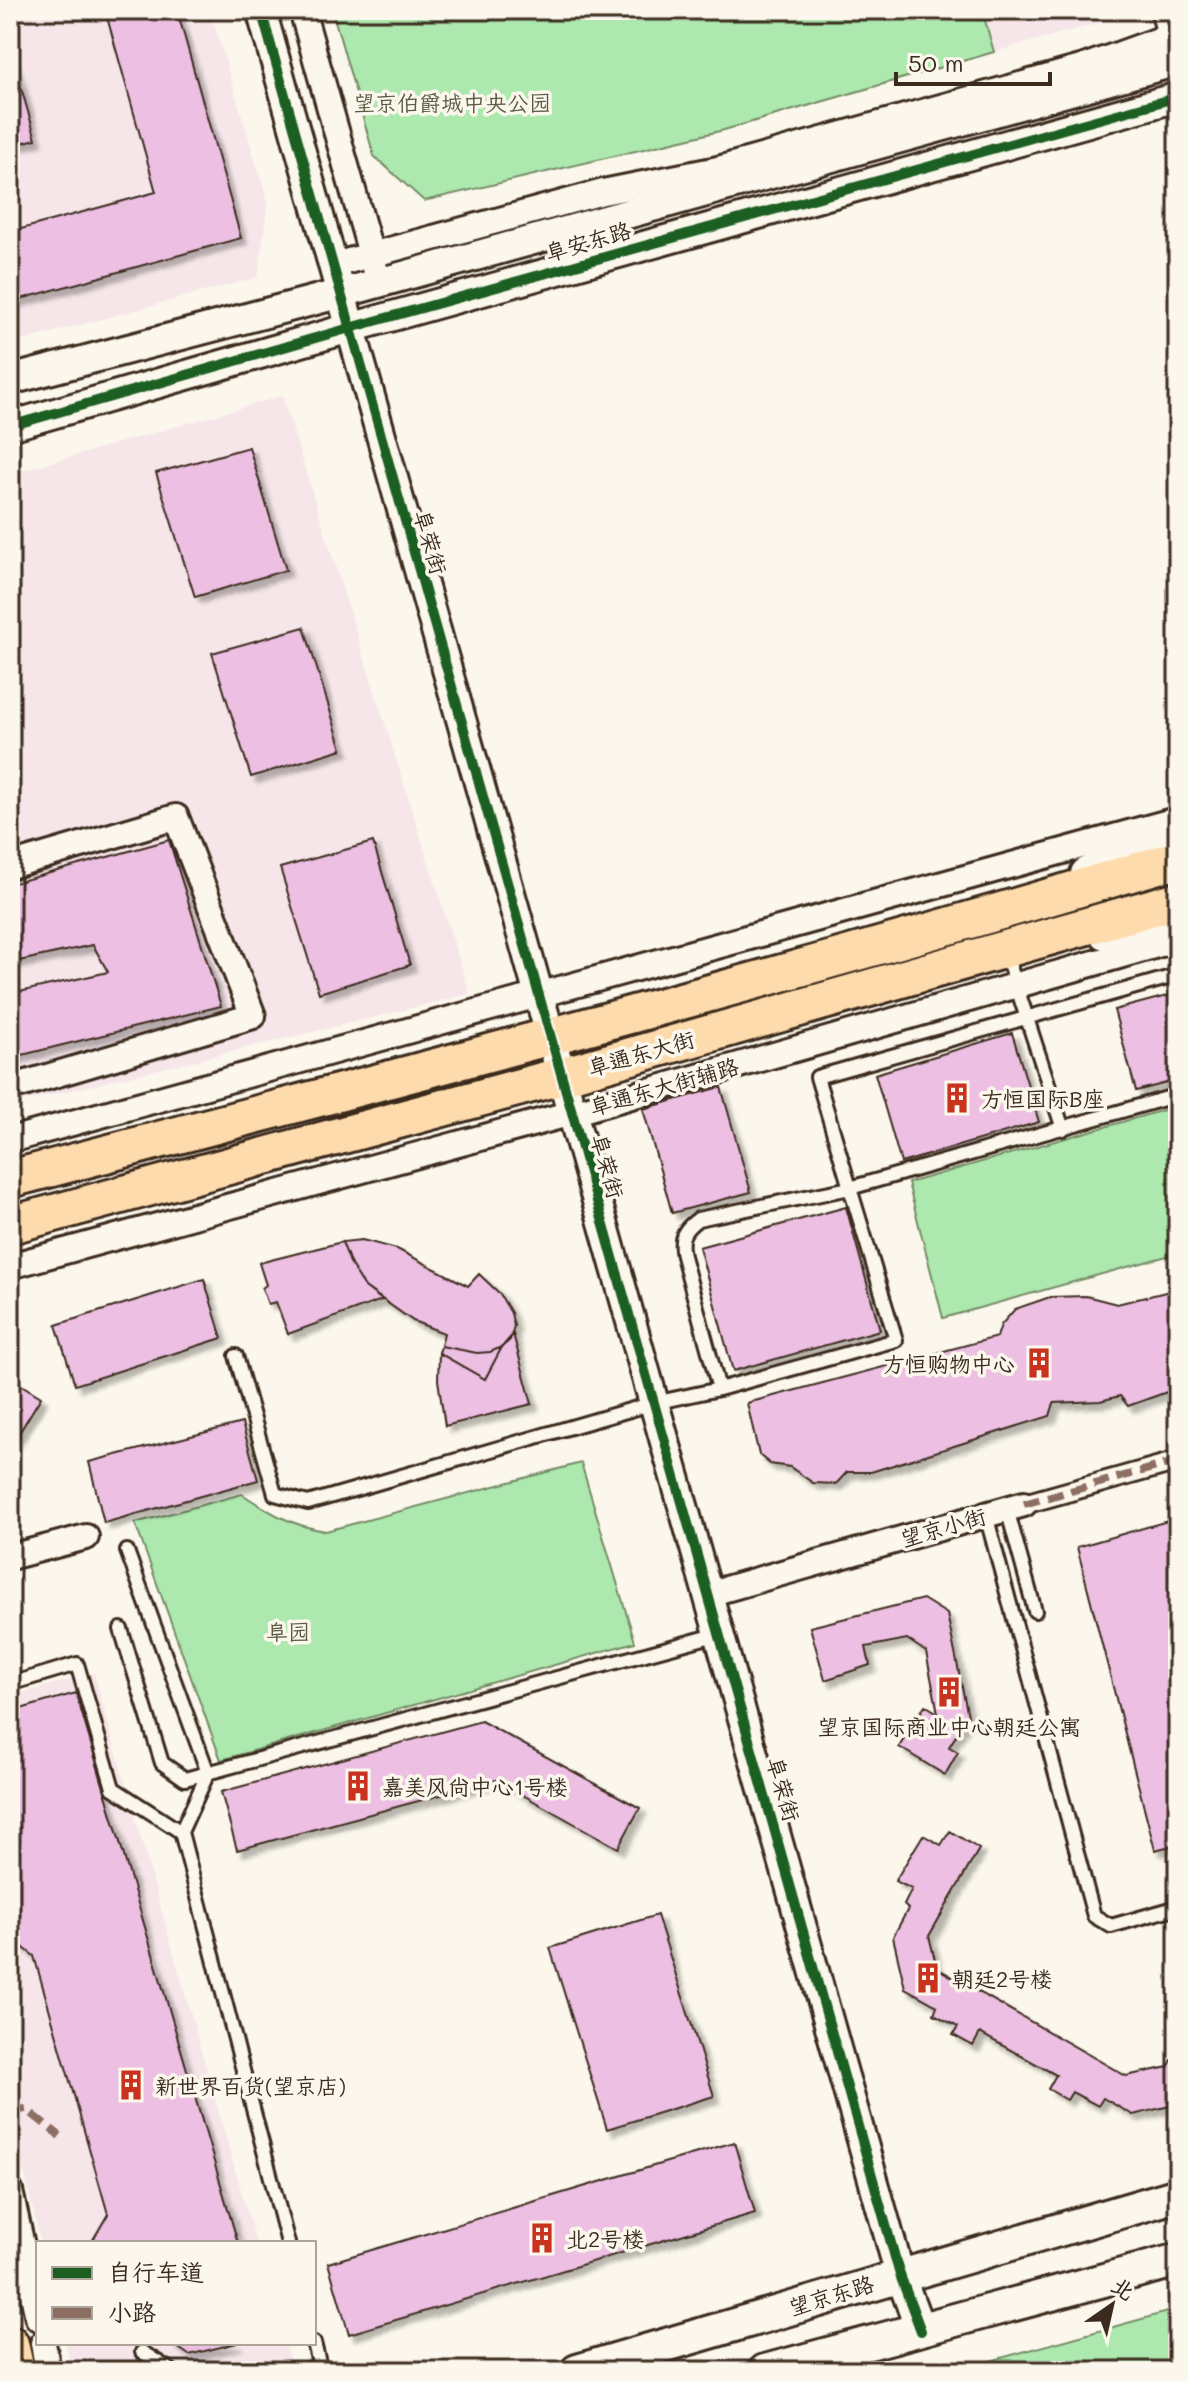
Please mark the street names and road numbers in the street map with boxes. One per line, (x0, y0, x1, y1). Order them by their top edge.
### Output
street label: 阜安东路 (542, 215, 634, 267)
street label: 阜荣街 (408, 506, 454, 578)
street label: 阜通东大街 (584, 1024, 698, 1082)
street label: 阜通东大街辅路 (586, 1051, 742, 1121)
street label: 阜荣街 (585, 1130, 631, 1202)
street label: 望京小街 (897, 1501, 989, 1553)
street label: 阜荣街 (761, 1753, 807, 1825)
street label: 望京东路 (785, 2268, 877, 2322)

